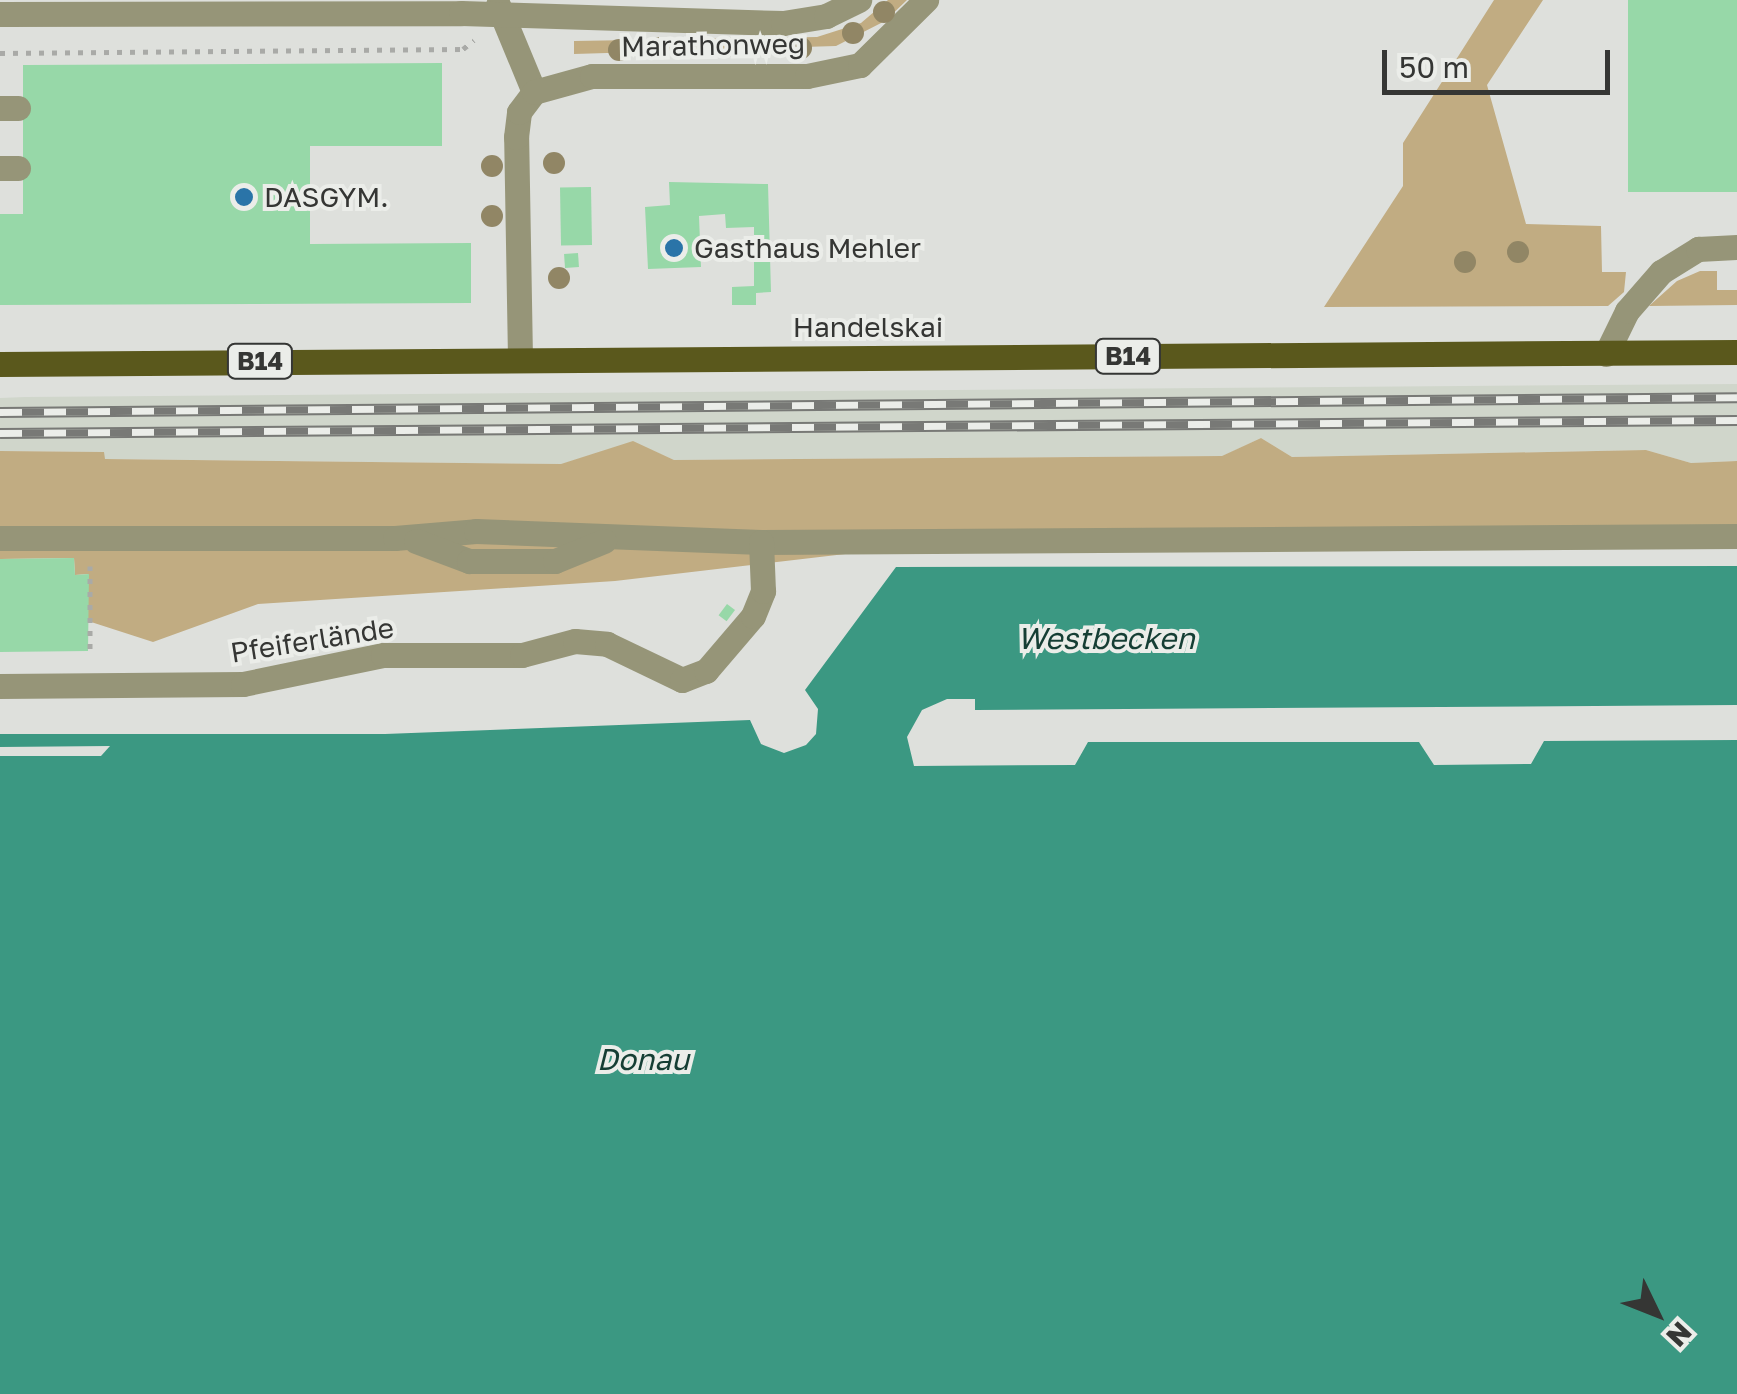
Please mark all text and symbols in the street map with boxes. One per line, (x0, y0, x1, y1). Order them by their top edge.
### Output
street label: Marathonweg (621, 27, 805, 63)
scale bar (1387, 30, 1614, 92)
text: 50 m (1399, 49, 1469, 85)
place label: DASGYM. (264, 180, 389, 214)
marker: DASGYM. (233, 186, 255, 208)
place label: Gasthaus Mehler (694, 231, 921, 265)
marker: Gasthaus Mehler (663, 237, 685, 259)
street label: Handelskai (793, 310, 943, 344)
road number: B14 (1093, 336, 1163, 376)
road number: B14 (225, 341, 295, 381)
street label: Pfeiferlände (228, 611, 396, 669)
water label: Westbecken (1017, 620, 1195, 656)
water label: Donau (597, 1041, 689, 1077)
north arrow (1607, 1264, 1707, 1364)
text: N (1660, 1316, 1699, 1354)

